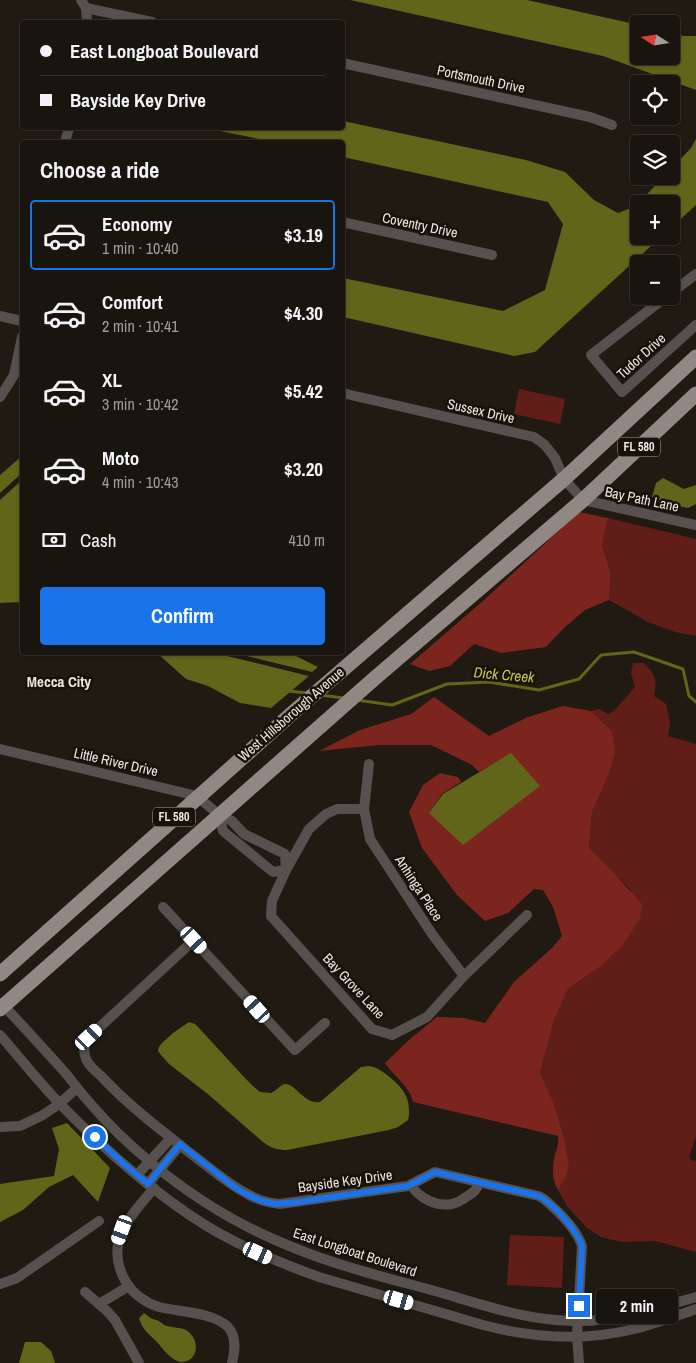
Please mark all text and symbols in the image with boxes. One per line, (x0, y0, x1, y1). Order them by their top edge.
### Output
north arrow (630, 15, 680, 65)
map controls (630, 15, 680, 305)
text: East Longboat Boulevard (70, 38, 259, 64)
street label: Portsmouth Drive (435, 61, 527, 97)
button: locate (630, 75, 680, 125)
text: Bayside Key Drive (70, 87, 206, 113)
button: layers (630, 135, 680, 185)
text: Choose a ride (40, 155, 159, 185)
button: + (630, 195, 680, 245)
street label: Coventry Drive (381, 208, 459, 242)
text: Economy (102, 211, 172, 237)
icon: car (42, 213, 87, 258)
text: $3.19 (284, 222, 323, 248)
text: 1 min · 10:40 (102, 237, 179, 259)
button: − (630, 255, 680, 305)
text: Comfort (102, 289, 163, 315)
icon: car (42, 291, 87, 336)
text: $4.30 (284, 300, 323, 326)
text: 2 min · 10:41 (102, 315, 179, 337)
street label: Tudor Drive (613, 329, 669, 383)
text: XL (102, 367, 122, 393)
icon: car (42, 369, 87, 414)
text: $5.42 (284, 378, 323, 404)
text: 3 min · 10:42 (102, 393, 179, 415)
street label: Sussex Drive (446, 395, 516, 427)
road number: FL 580 (618, 438, 660, 457)
text: Moto (102, 445, 139, 471)
icon: car (42, 447, 87, 492)
text: $3.20 (284, 456, 323, 482)
text: 4 min · 10:43 (102, 471, 179, 493)
street label: Bay Path Lane (603, 482, 681, 516)
icon: cash (40, 526, 68, 554)
text: Cash (80, 527, 116, 553)
text: 410 m (289, 529, 325, 551)
button: Confirm (40, 587, 325, 645)
water label: Dick Creek (473, 661, 536, 688)
street label: West Hillsborough Avenue (234, 663, 348, 765)
district label: Mecca City (27, 671, 91, 692)
street label: Little River Drive (72, 744, 160, 780)
road number: FL 580 (153, 808, 195, 826)
street label: Anhinga Place (391, 851, 447, 924)
car (178, 924, 209, 956)
street label: Bay Grove Lane (319, 950, 389, 1022)
car (241, 993, 272, 1025)
car (72, 1021, 105, 1053)
route start (84, 1126, 106, 1148)
street label: Bayside Key Drive (297, 1165, 393, 1197)
car (109, 1213, 134, 1247)
street label: East Longboat Boulevard (291, 1224, 419, 1280)
car (241, 1240, 274, 1266)
callout: 2 min (596, 1288, 679, 1324)
car (382, 1289, 415, 1311)
route end (568, 1295, 590, 1317)
text: 2 min (620, 1295, 654, 1317)

